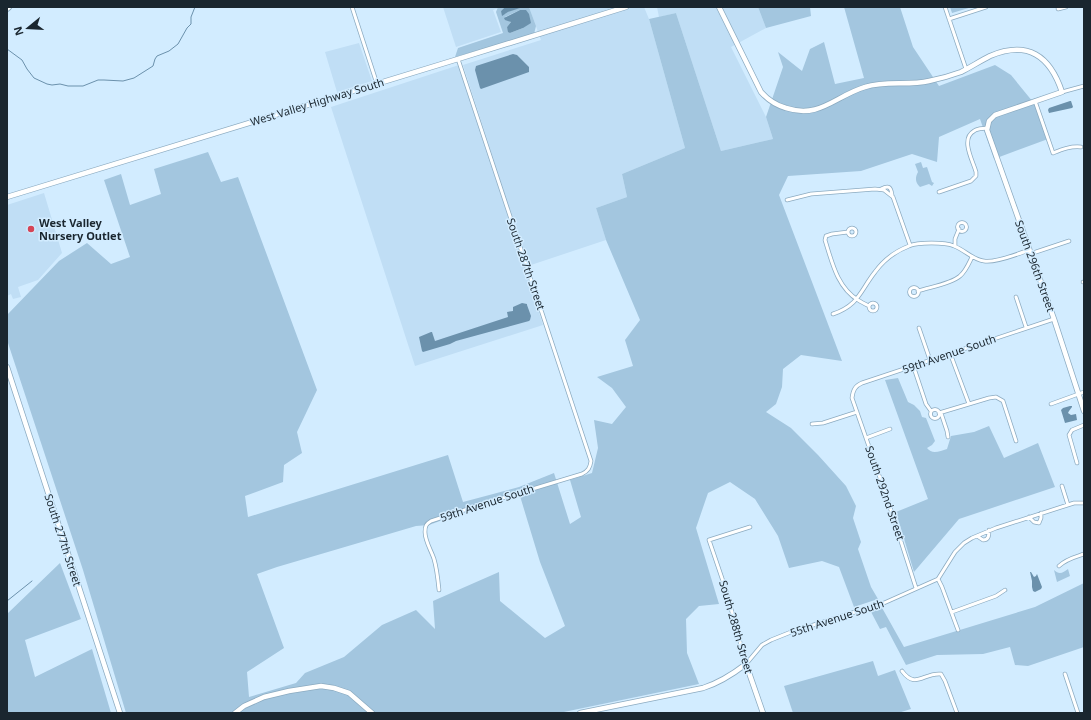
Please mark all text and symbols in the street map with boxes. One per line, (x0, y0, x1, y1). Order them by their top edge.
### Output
north arrow (8, 8, 48, 48)
text: N (9, 25, 27, 38)
street label: West Valley Highway South (248, 74, 386, 129)
place label: West Valley Nursery Outlet (39, 215, 122, 243)
street label: South 287th Street (504, 216, 549, 312)
street label: South 296th Street (1012, 218, 1059, 314)
marker: West Valley Nursery Outlet (26, 224, 36, 234)
street label: 59th Avenue South (900, 330, 998, 377)
street label: South 292nd Street (862, 444, 909, 542)
street label: 59th Avenue South (438, 480, 536, 525)
street label: South 277th Street (41, 492, 86, 588)
street label: South 288th Street (716, 578, 757, 675)
street label: 55th Avenue South (788, 595, 886, 640)

